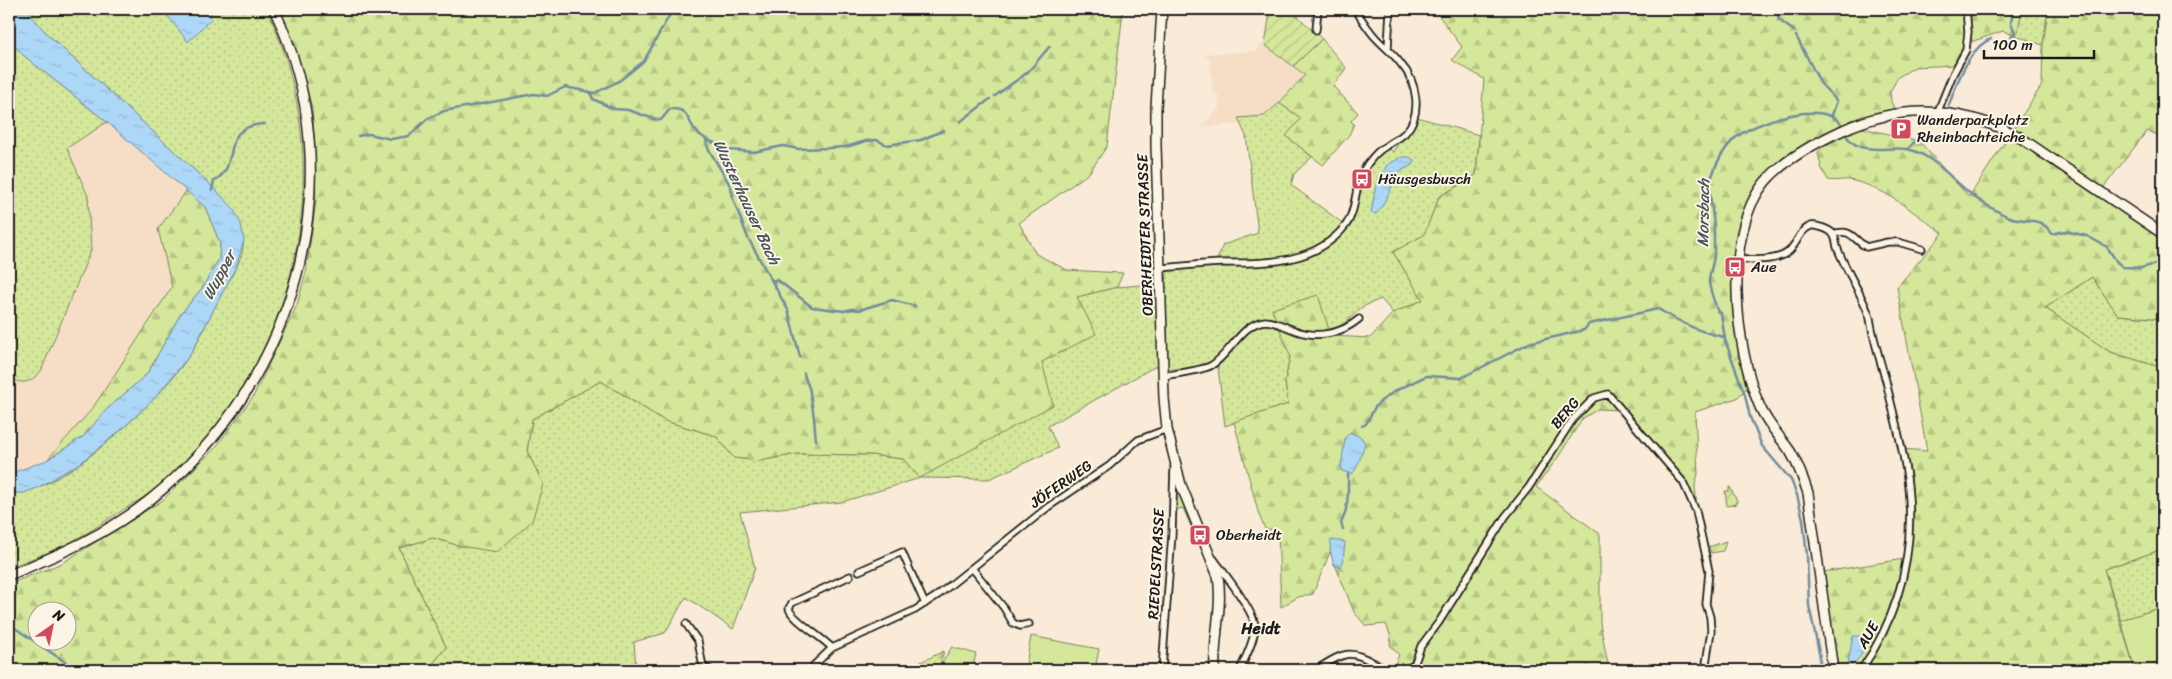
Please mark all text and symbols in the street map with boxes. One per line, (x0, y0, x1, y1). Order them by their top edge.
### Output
scale bar (1984, 28, 2094, 60)
text: 100 m (1992, 32, 2033, 58)
place label: Wanderparkplatz Rheinbachteiche (1917, 107, 2029, 150)
parking icon: Wanderparkplatz Rheinbachteiche (1889, 117, 1913, 141)
water label: Wusterhauser Bach (705, 134, 790, 271)
street label: OBERHEIDTER STRASSE (1129, 152, 1161, 316)
place label: Häusgesbusch (1378, 166, 1471, 192)
bus stop icon: Häusgesbusch (1350, 167, 1374, 191)
water label: Morsbach (1688, 177, 1718, 247)
water label: Wupper (194, 243, 245, 305)
place label: Aue (1750, 254, 1777, 280)
bus stop icon: Aue (1723, 255, 1747, 279)
street label: BERG (1544, 391, 1586, 435)
street label: JÖFERWEG (1023, 453, 1098, 516)
street label: RIEDELSTRASSE (1140, 506, 1172, 620)
place label: Oberheidt (1216, 522, 1282, 548)
bus stop icon: Oberheidt (1188, 523, 1212, 547)
north arrow (28, 602, 78, 652)
text: N (47, 602, 70, 629)
district label: Heidt (1240, 614, 1281, 643)
street label: AUE (1849, 615, 1887, 654)

